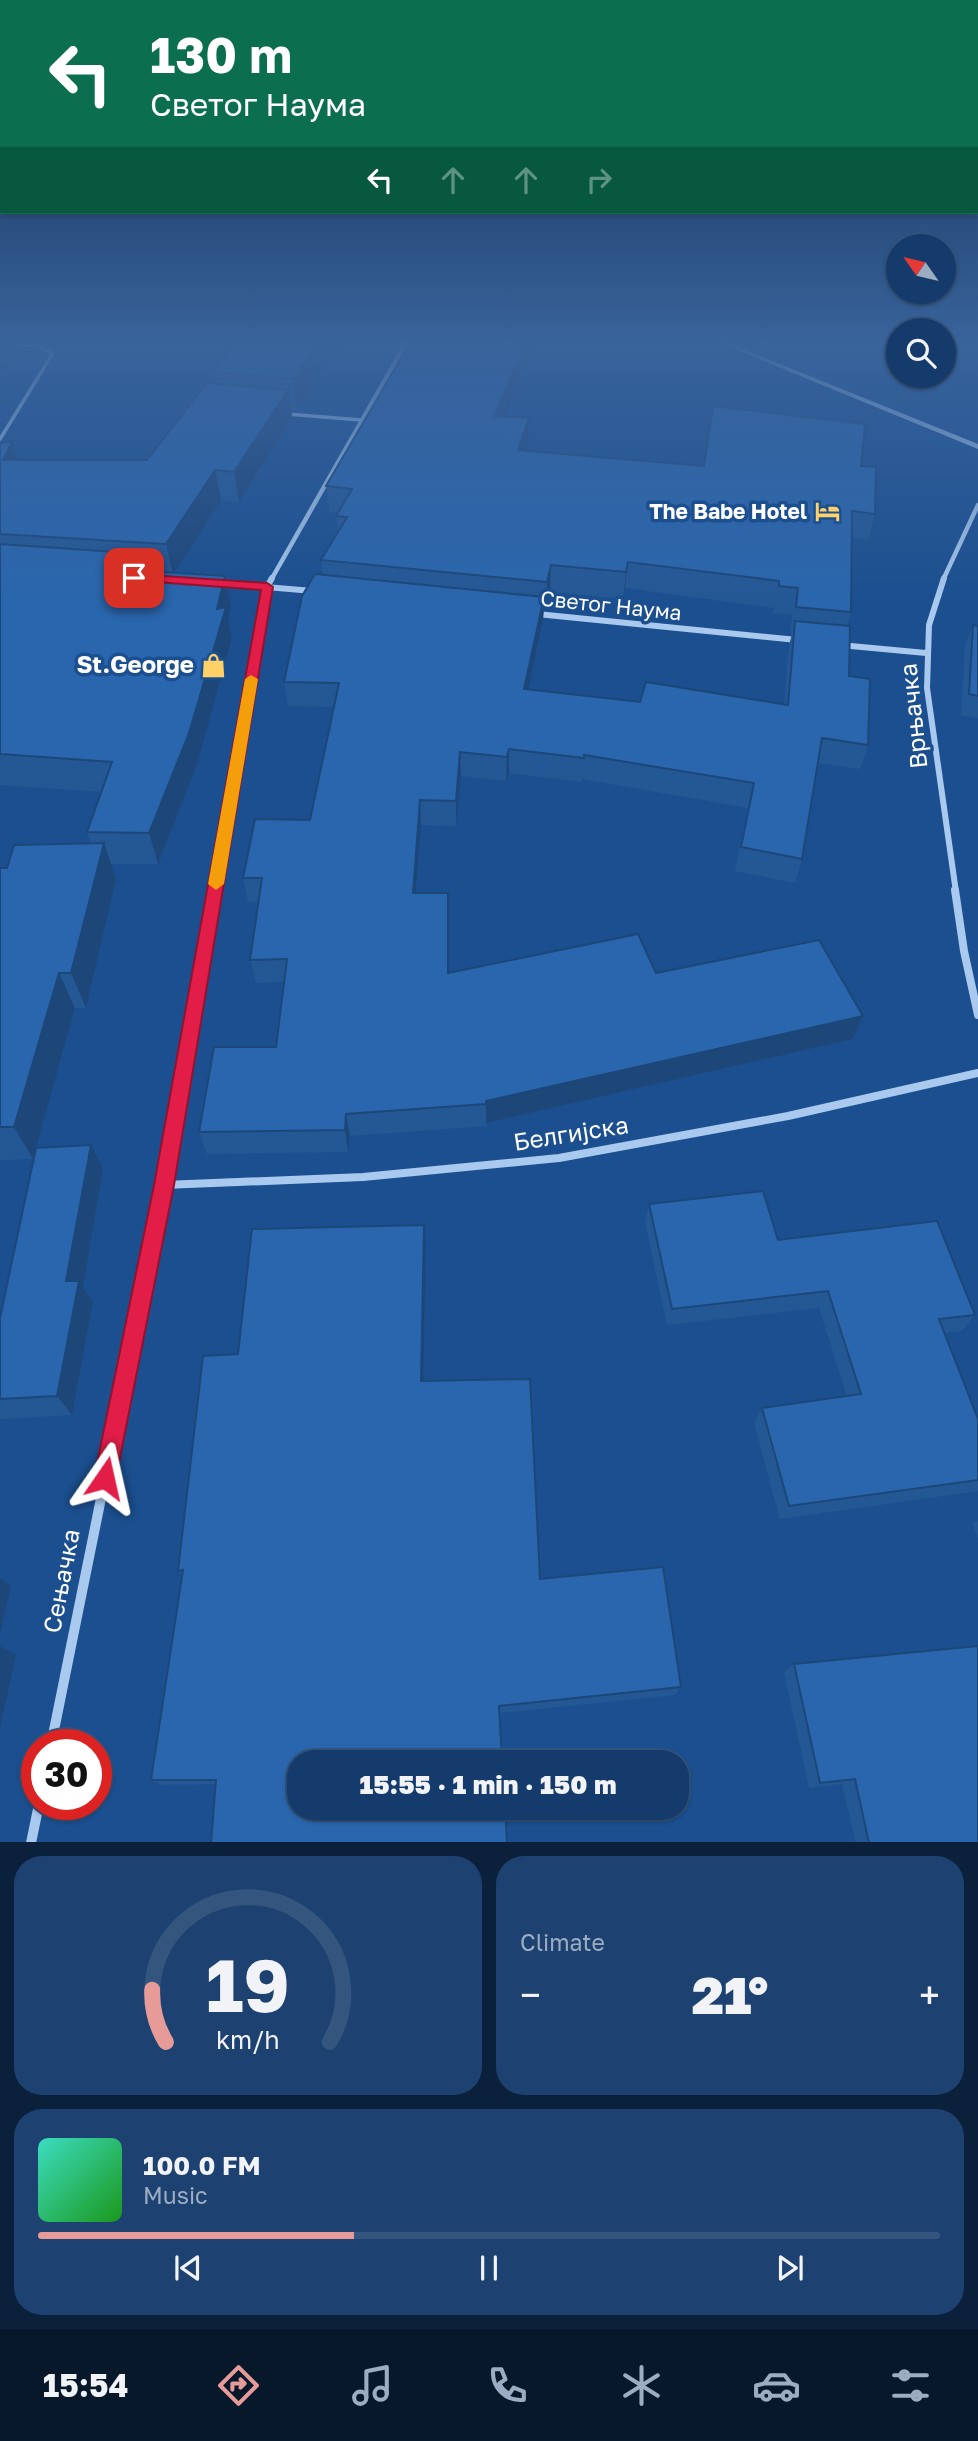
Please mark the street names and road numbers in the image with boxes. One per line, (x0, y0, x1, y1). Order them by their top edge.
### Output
street label: Светог Наума (539, 585, 683, 625)
street label: Врњачка (893, 662, 932, 770)
street label: Белгијска (511, 1109, 630, 1156)
street label: Сењачка (36, 1526, 85, 1635)

